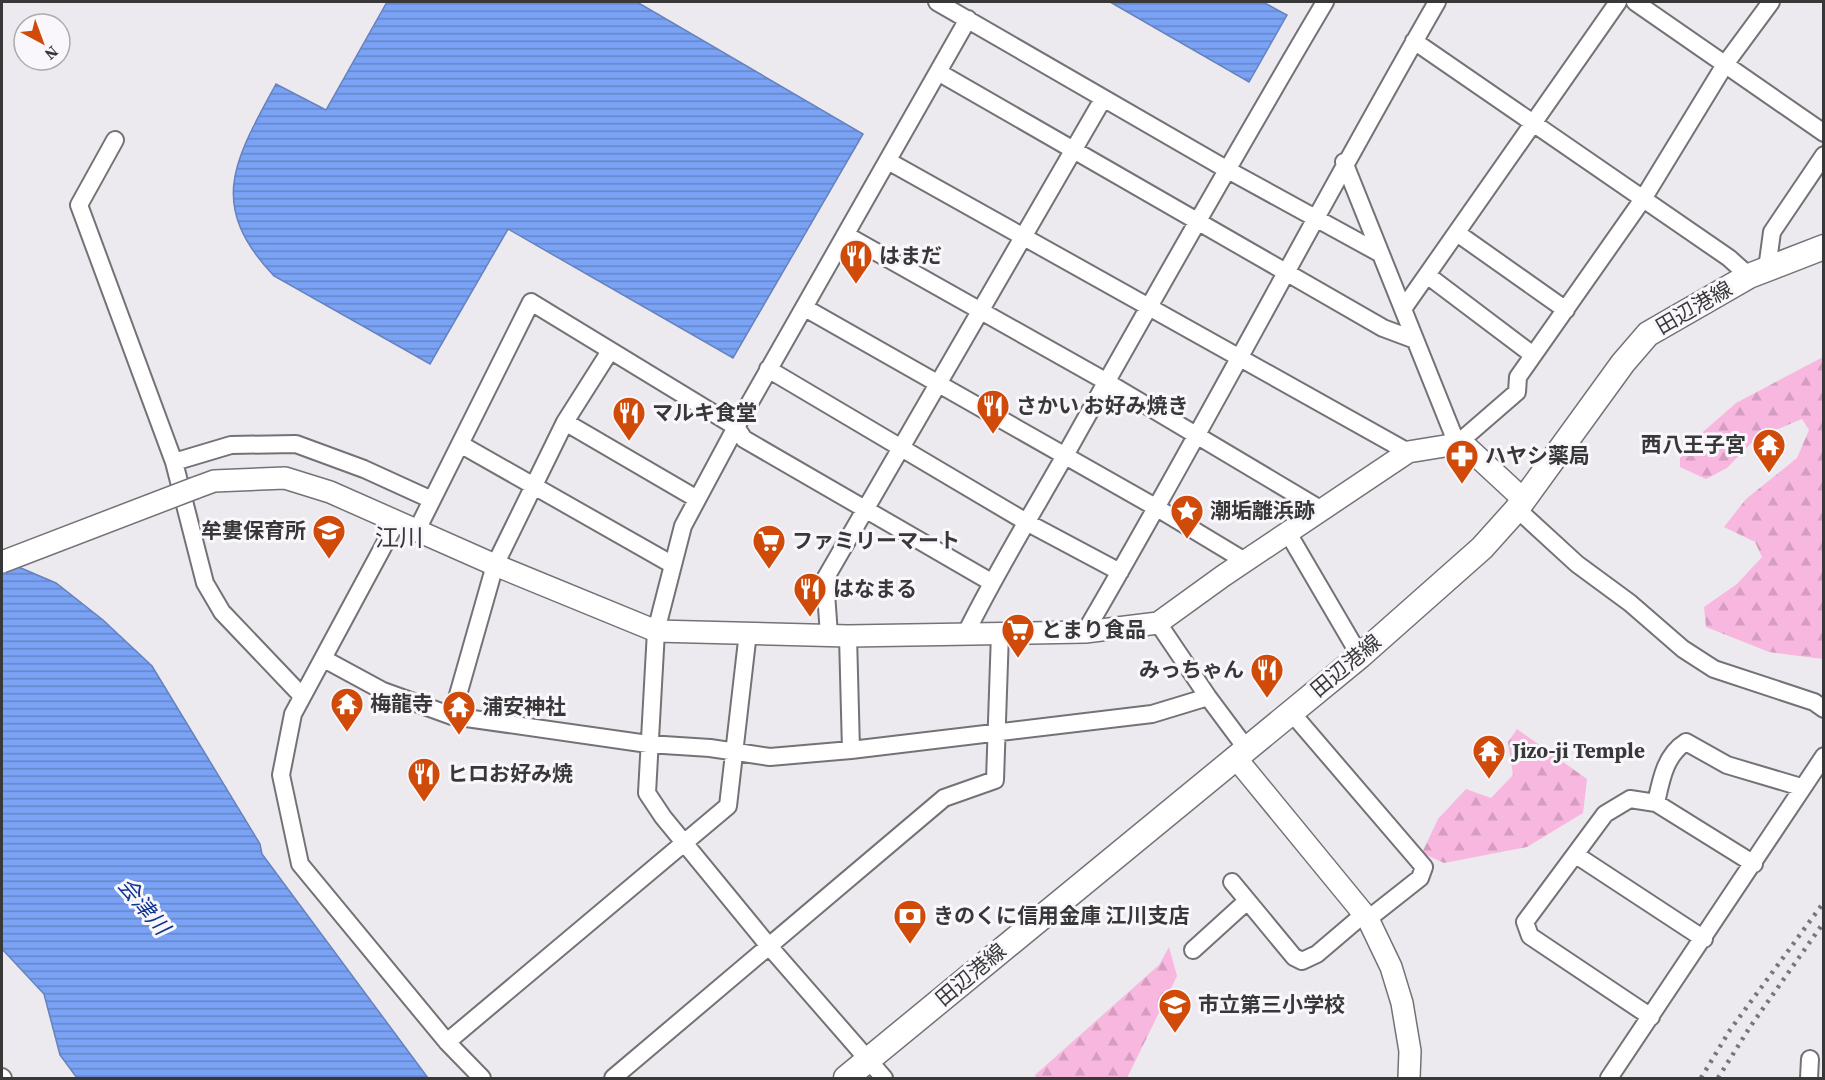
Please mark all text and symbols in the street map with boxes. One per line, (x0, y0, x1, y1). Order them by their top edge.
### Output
north arrow (12, 12, 72, 72)
text: N (40, 41, 63, 66)
restaurant icon: はまだ (838, 238, 874, 285)
place label: はまだ (879, 241, 942, 270)
street label: 田辺港線 (1650, 274, 1737, 341)
restaurant icon: さかい お好み焼き (975, 388, 1011, 435)
place label: さかい お好み焼き (1016, 391, 1189, 420)
restaurant icon: マルキ食堂 (611, 395, 647, 442)
place label: マルキ食堂 (652, 398, 757, 427)
temple icon: 西八王子宮 (1751, 427, 1787, 474)
place label: 西八王子宮 (1641, 430, 1746, 459)
pharmacy icon: ハヤシ薬局 (1444, 438, 1480, 485)
place label: ハヤシ薬局 (1485, 441, 1590, 470)
place icon: 潮垢離浜跡 (1169, 493, 1205, 540)
place label: 潮垢離浜跡 (1210, 496, 1315, 525)
school or university icon: 牟婁保育所 (311, 513, 347, 560)
place label: 牟婁保育所 (201, 516, 306, 545)
district label: 江川 (375, 521, 423, 554)
supermarket icon: ファミリーマート (751, 523, 787, 570)
place label: ファミリーマート (792, 526, 960, 555)
restaurant icon: はなまる (792, 571, 828, 618)
place label: はなまる (833, 574, 917, 603)
supermarket icon: とまり食品 (1000, 612, 1036, 659)
place label: とまり食品 (1041, 615, 1146, 644)
street label: 田辺港線 (1304, 628, 1387, 704)
restaurant icon: みっちゃん (1249, 652, 1285, 699)
place label: みっちゃん (1139, 655, 1244, 684)
temple icon: 梅龍寺 (329, 686, 365, 733)
place label: 梅龍寺 (370, 689, 433, 718)
temple icon: 浦安神社 (441, 689, 477, 736)
place label: 浦安神社 (482, 692, 566, 721)
temple icon: Jizo-ji Temple (1471, 733, 1507, 780)
place label: Jizo-ji Temple (1510, 736, 1645, 765)
restaurant icon: ヒロお好み焼 (406, 756, 442, 803)
place label: ヒロお好み焼 (447, 759, 573, 788)
water label: 会津川 (111, 871, 178, 942)
bank icon: きのくに信用金庫 江川支店 (892, 898, 928, 945)
place label: きのくに信用金庫 江川支店 (933, 901, 1190, 930)
street label: 田辺港線 (929, 937, 1012, 1013)
school or university icon: 市立第三小学校 (1157, 987, 1193, 1034)
place label: 市立第三小学校 (1198, 990, 1345, 1019)

